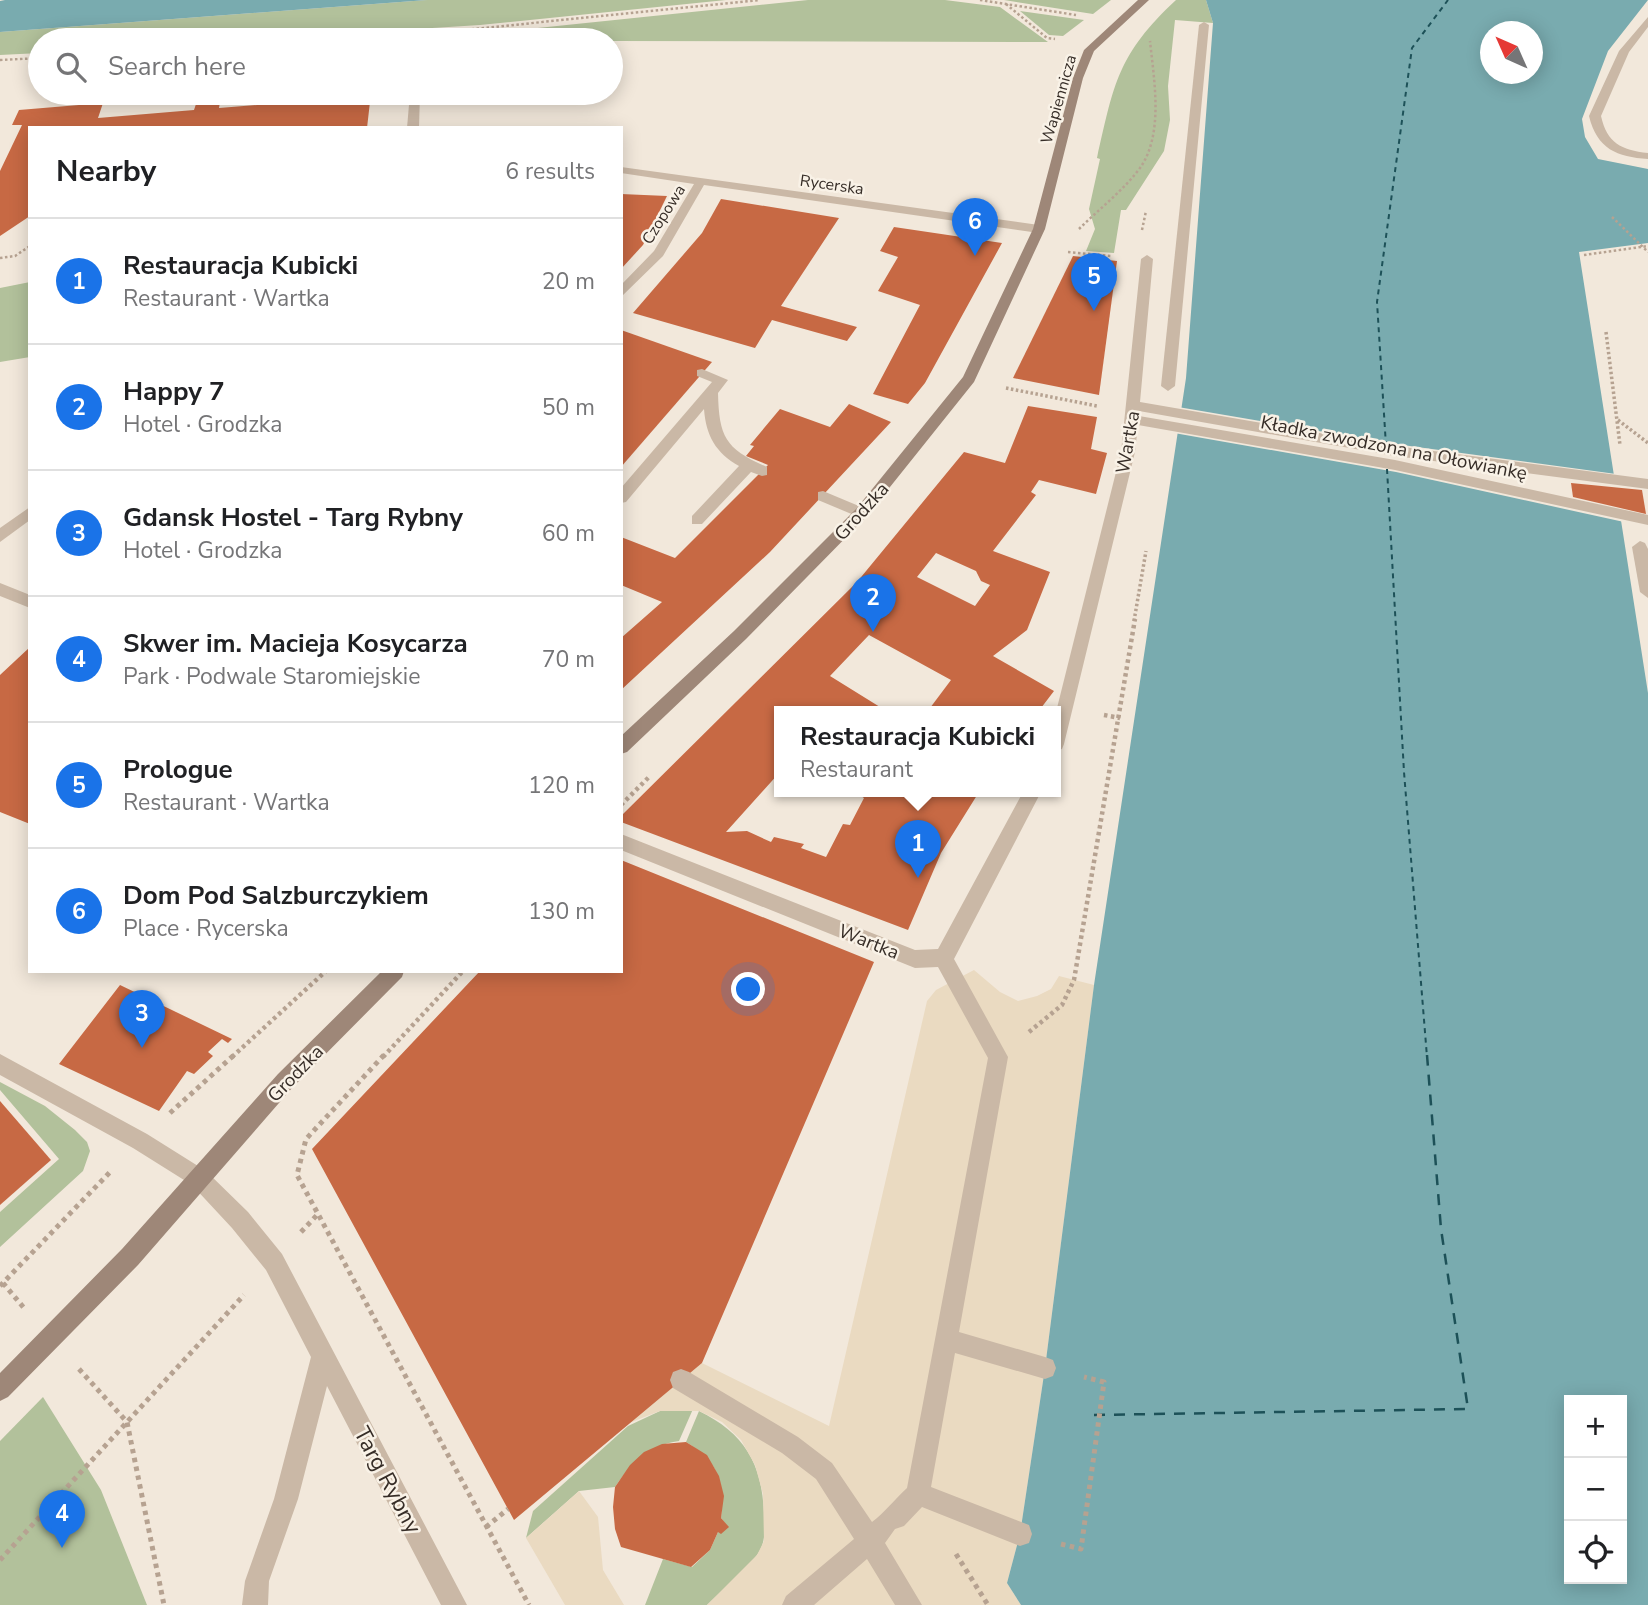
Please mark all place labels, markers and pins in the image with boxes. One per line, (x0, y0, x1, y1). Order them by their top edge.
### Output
pin: 6 (952, 198, 998, 256)
pin: 5 (1071, 253, 1117, 311)
pin: 2 (850, 574, 896, 632)
pin: 1 (895, 820, 941, 878)
pin: 3 (119, 990, 165, 1048)
pin: 4 (39, 1490, 85, 1548)

